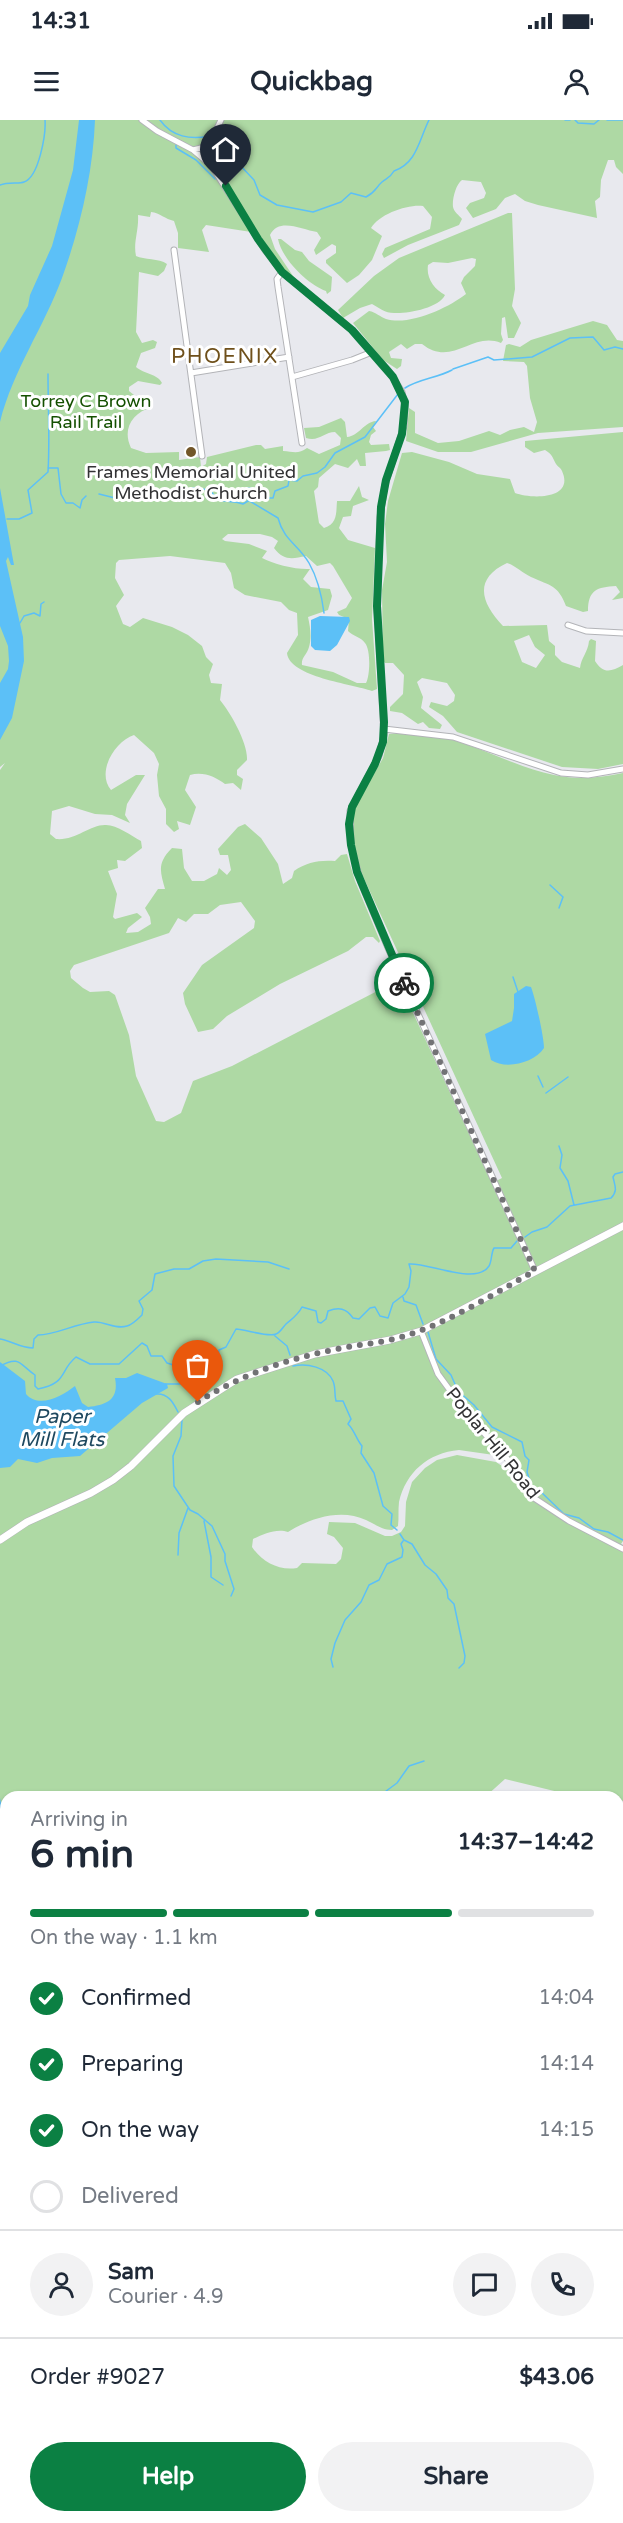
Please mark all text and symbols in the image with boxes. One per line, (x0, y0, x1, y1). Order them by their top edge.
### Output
text: 14:31 (30, 8, 91, 34)
icon: menu (30, 65, 63, 98)
text: Quickbag (250, 65, 373, 98)
icon: person (560, 65, 593, 98)
pin (200, 124, 251, 186)
icon: home (209, 133, 242, 166)
district label: PHOENIX (171, 344, 279, 369)
park label: Torrey C Brown Rail Trail (21, 390, 151, 433)
marker: Frames Memorial United Methodist Church (184, 445, 198, 459)
place label: Frames Memorial United Methodist Church (86, 461, 296, 504)
courier (374, 953, 434, 1013)
icon: bike (388, 967, 421, 1000)
pin (172, 1340, 223, 1402)
icon: bag (181, 1349, 214, 1382)
street label: Poplar Hill Road (441, 1383, 545, 1503)
water label: Paper Mill Flats (20, 1405, 106, 1452)
text: Arriving in (30, 1808, 128, 1832)
text: 14:37–14:42 (457, 1829, 594, 1855)
text: 6 min (30, 1831, 134, 1878)
text: On the way · 1.1 km (30, 1926, 218, 1950)
icon: check (30, 1982, 63, 2015)
text: Confirmed (81, 1985, 191, 2011)
text: 14:04 (539, 1986, 594, 2010)
icon: check (30, 2048, 63, 2081)
text: Preparing (81, 2051, 184, 2077)
text: 14:14 (539, 2052, 594, 2076)
icon: check (30, 2114, 63, 2147)
text: On the way (81, 2117, 199, 2143)
text: 14:15 (539, 2118, 594, 2142)
text: Delivered (81, 2183, 179, 2209)
button: person (30, 2253, 93, 2316)
button: chat (453, 2253, 516, 2316)
button: phone (531, 2253, 594, 2316)
text: Sam (108, 2259, 154, 2285)
text: Courier · 4.9 (108, 2285, 223, 2309)
text: Order #9027 (30, 2364, 165, 2390)
text: $43.06 (519, 2364, 594, 2390)
button: Help (30, 2442, 306, 2511)
button: Share (318, 2442, 594, 2511)

